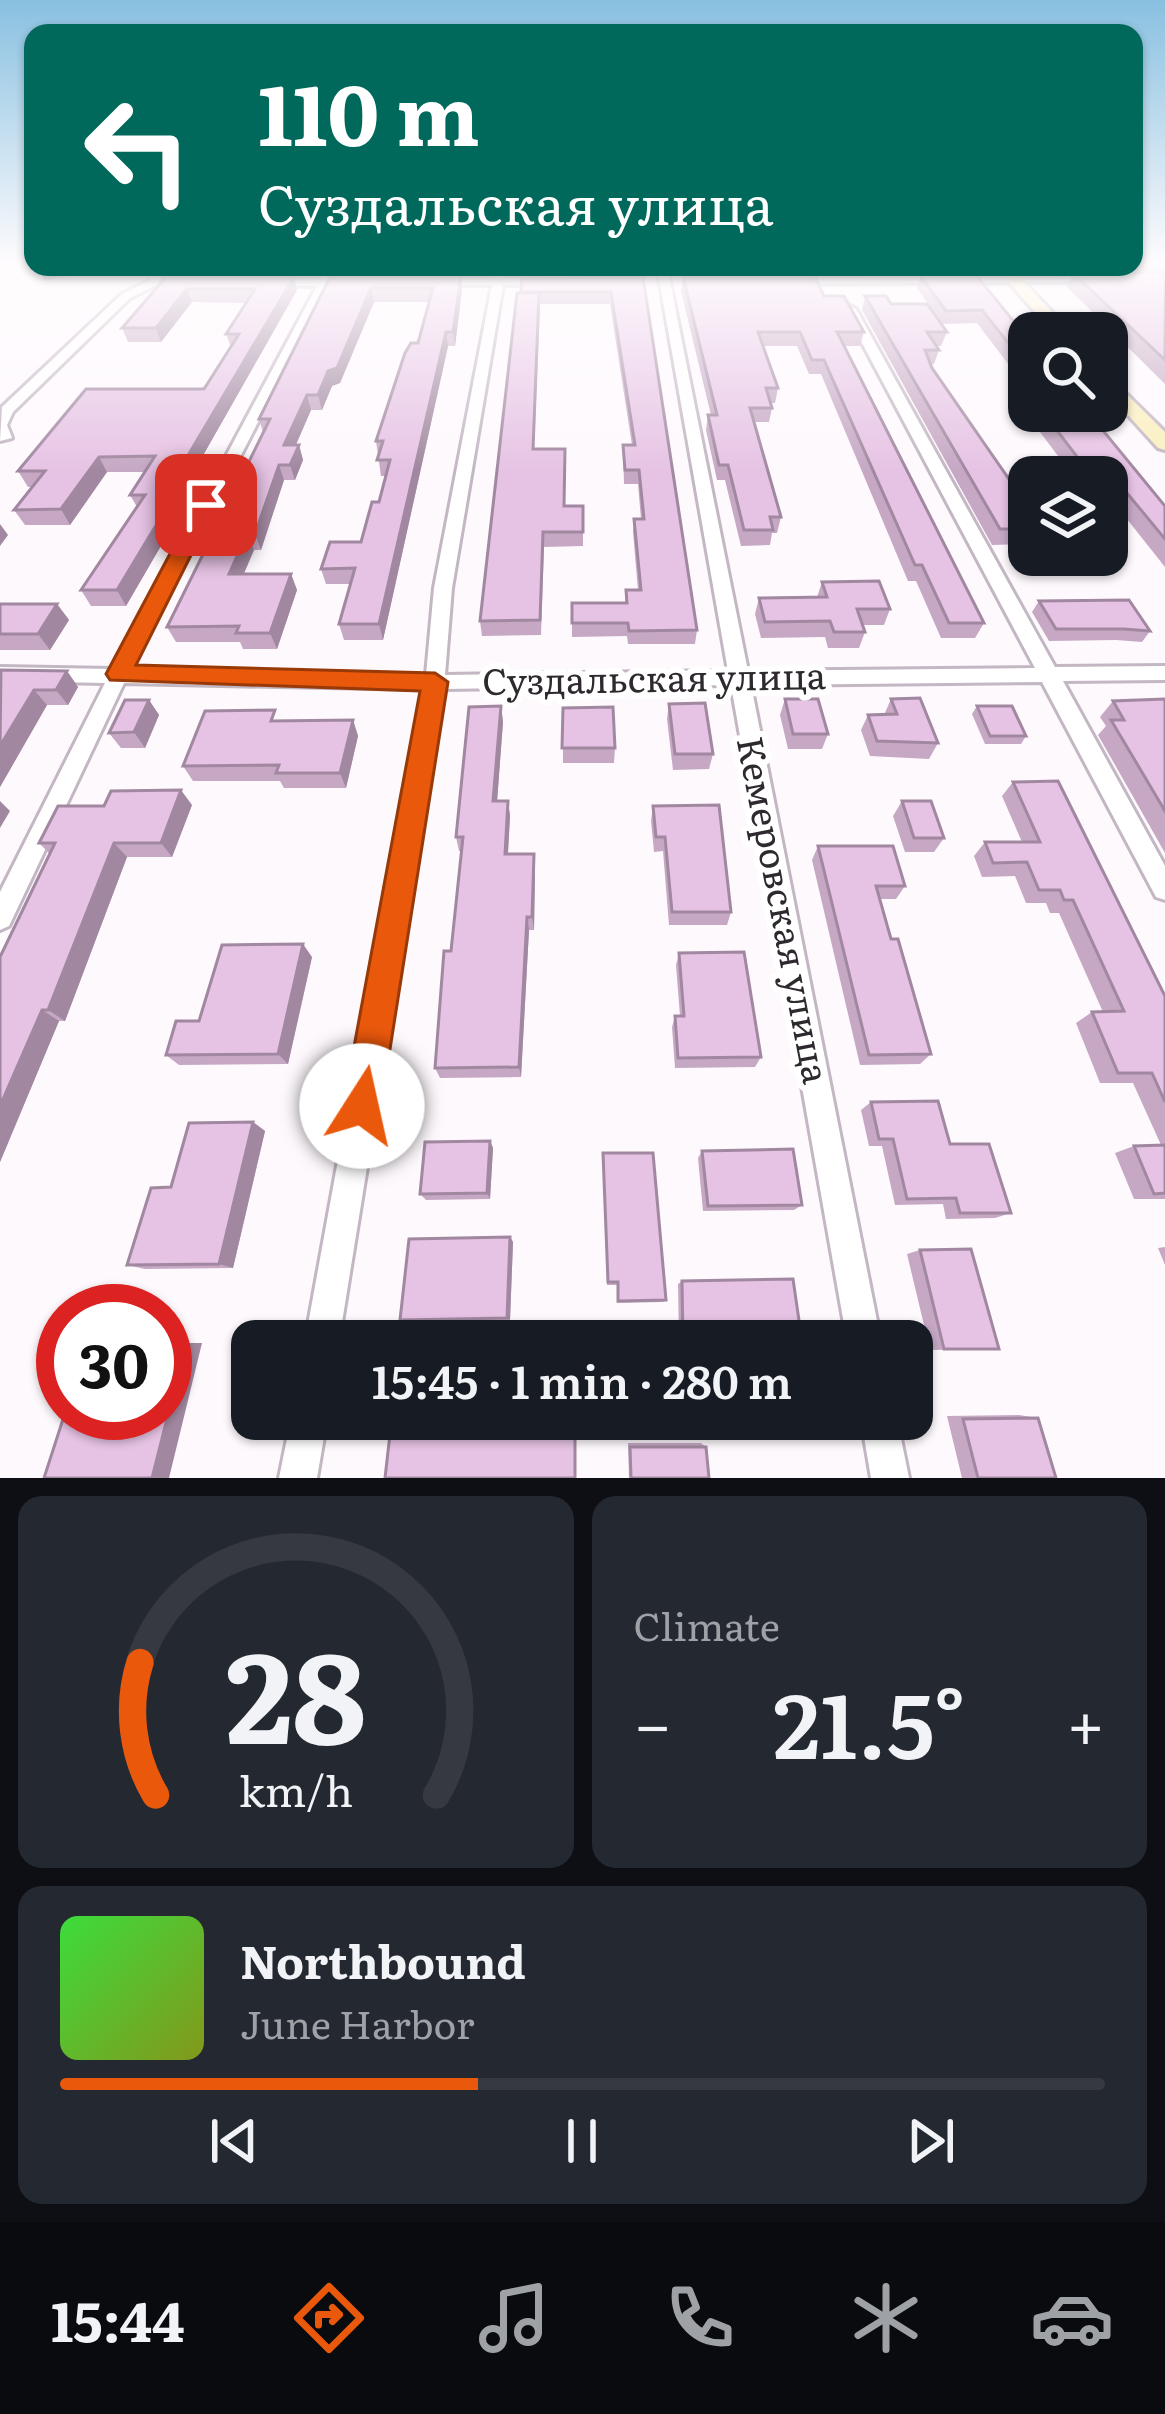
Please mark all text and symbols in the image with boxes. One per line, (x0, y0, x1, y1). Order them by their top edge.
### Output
text: 110 m (258, 47, 480, 172)
icon: left (60, 72, 216, 228)
text: Суздальская улица (258, 161, 774, 242)
map controls (1008, 312, 1128, 576)
button: search (1008, 312, 1128, 432)
pin (155, 454, 257, 556)
button: layers (1008, 456, 1128, 576)
icon: arrive (173, 472, 239, 538)
street label: Суздальская улица (482, 647, 827, 706)
street label: Кемеровская улица (726, 731, 845, 1088)
position arrow (299, 1043, 425, 1169)
speed limit sign: 30 (36, 1284, 192, 1440)
text: 15:45 · 1 min · 280 m (372, 1346, 792, 1413)
text: Climate (634, 1595, 780, 1653)
text: 28 (225, 1597, 366, 1782)
text: 21.5° (773, 1653, 965, 1787)
text: − (634, 1671, 672, 1769)
text: + (1067, 1671, 1105, 1769)
text: km/h (239, 1757, 353, 1820)
text: Northbound (240, 1926, 526, 1993)
text: June Harbor (240, 1993, 475, 2051)
icon: previous (201, 2108, 267, 2174)
icon: pause (549, 2108, 615, 2174)
icon: next (898, 2108, 964, 2174)
icon: directions (287, 2276, 371, 2360)
icon: music (472, 2276, 556, 2360)
icon: phone (658, 2276, 742, 2360)
icon: climate (844, 2276, 928, 2360)
icon: car (1030, 2276, 1114, 2360)
text: 15:44 (51, 2278, 185, 2359)

